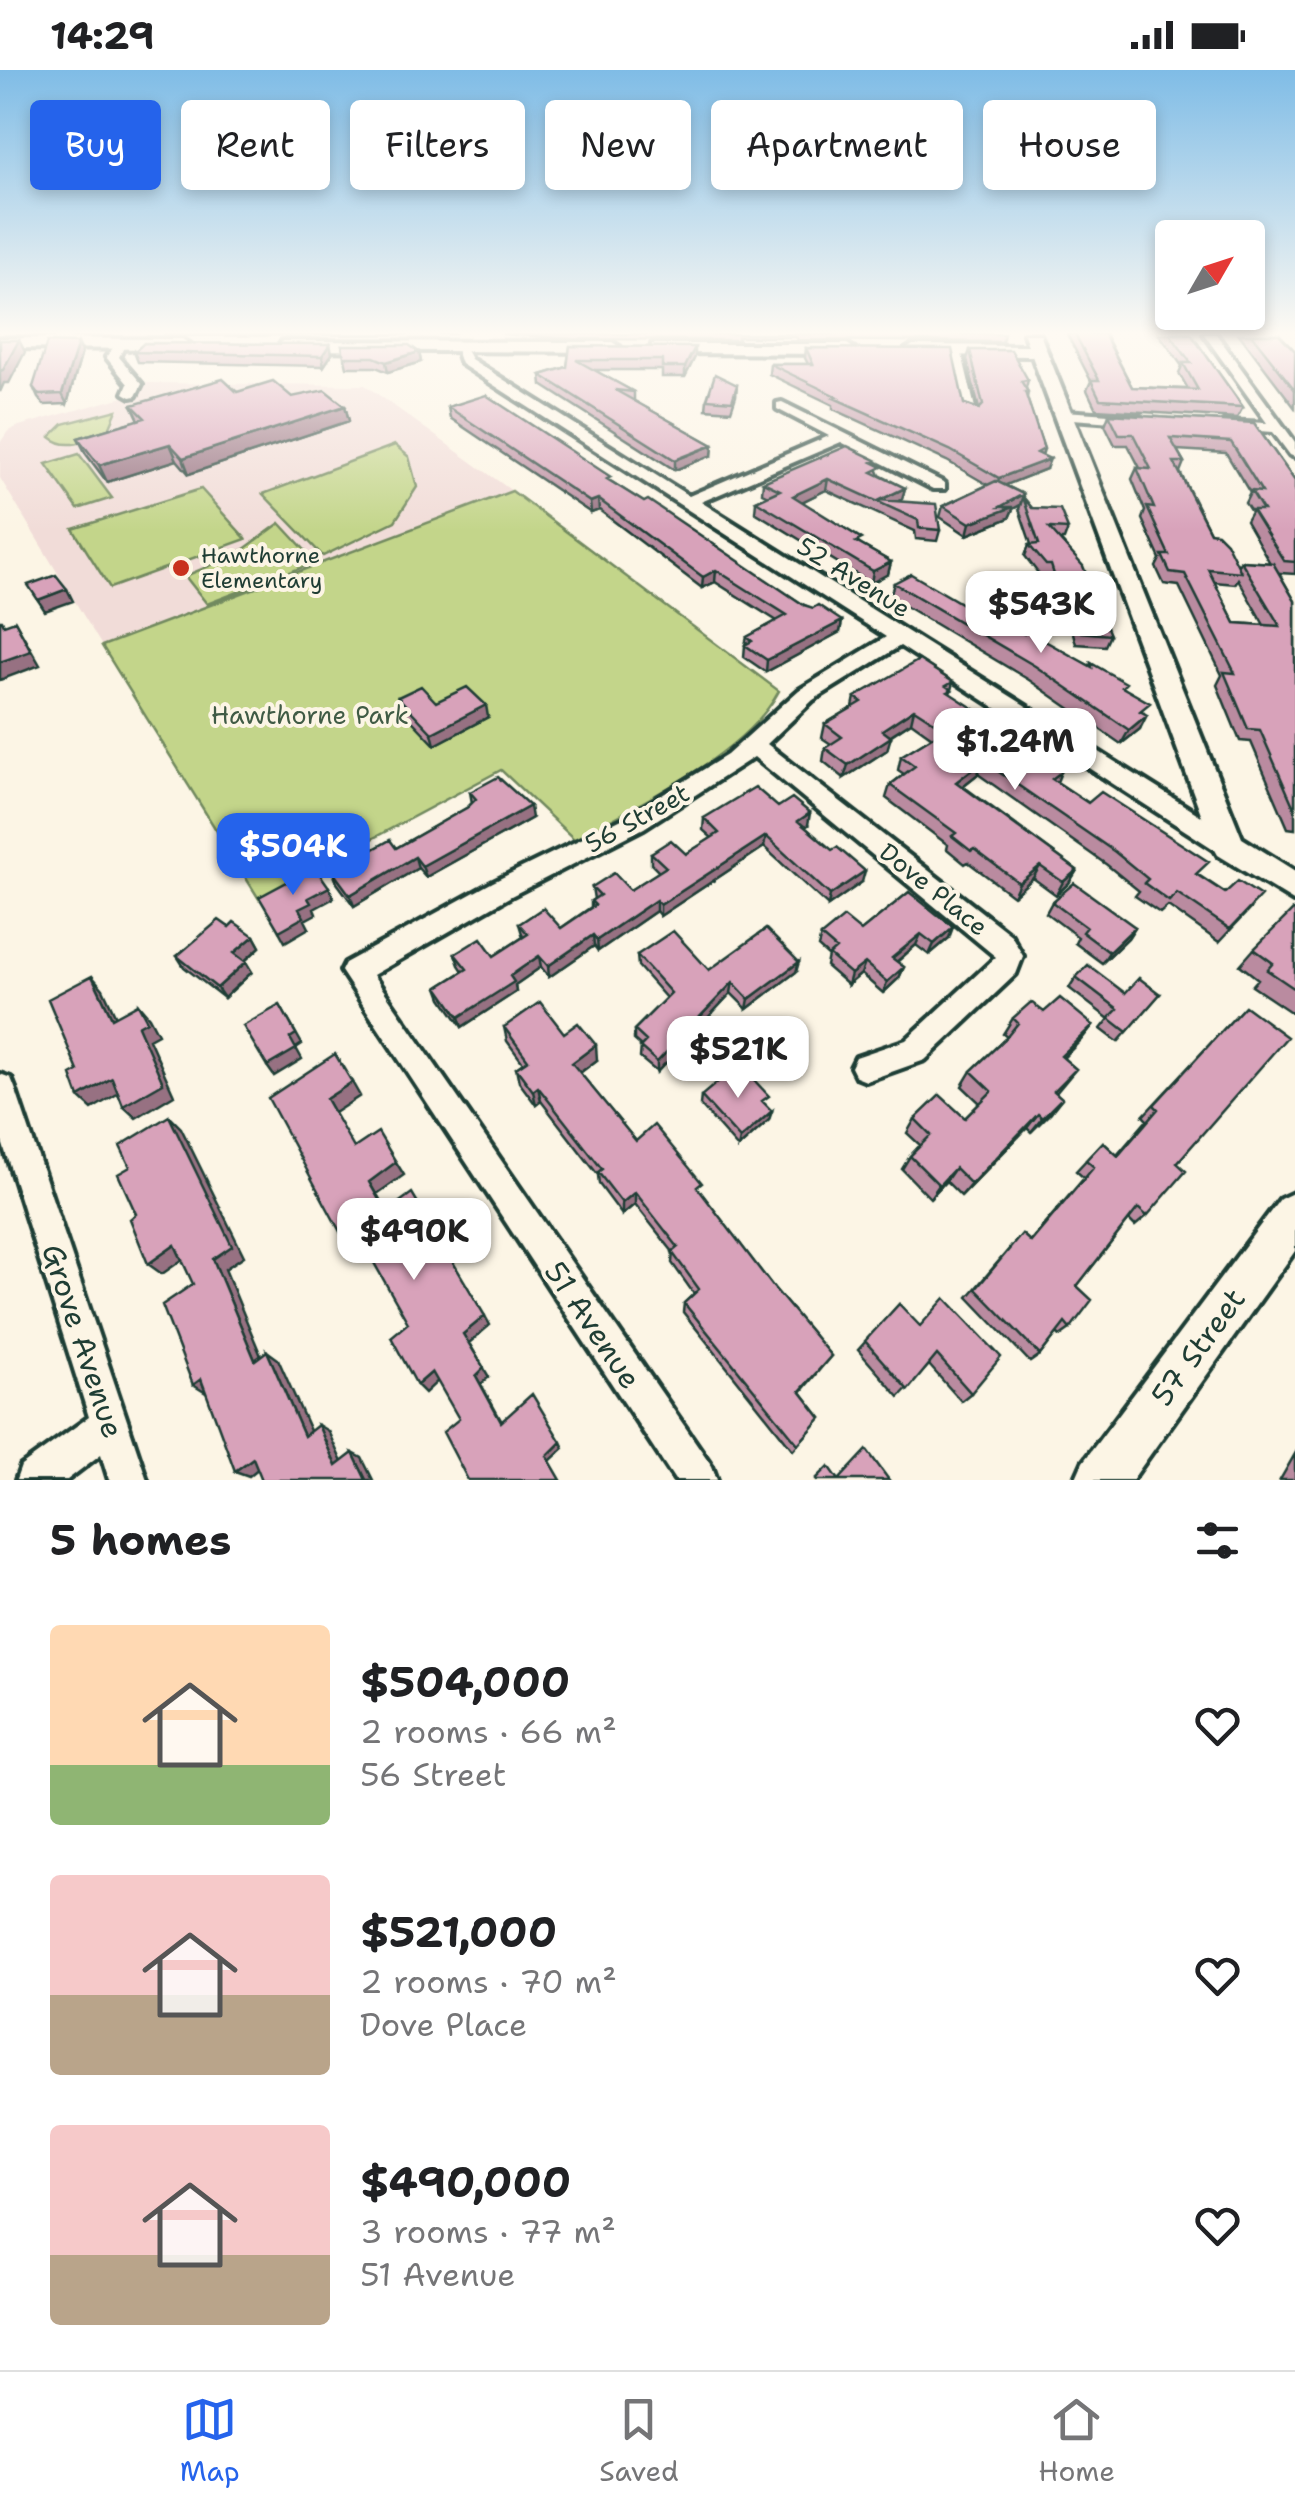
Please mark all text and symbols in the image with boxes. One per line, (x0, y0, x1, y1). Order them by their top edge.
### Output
text: 14:29 (50, 10, 155, 61)
chip: Buy (30, 100, 161, 190)
chip: Rent (181, 100, 330, 190)
chip: Filters (350, 100, 525, 190)
chip: New (545, 100, 691, 190)
chip: Apartment (711, 100, 963, 190)
chip: House (983, 100, 1156, 190)
north arrow (1155, 220, 1265, 330)
map controls (1155, 220, 1265, 330)
street label: 52 Avenue (791, 529, 917, 625)
place label: Hawthorne Elementary (201, 541, 322, 595)
marker: Hawthorne Elementary (170, 557, 192, 579)
pin: $543K (971, 571, 1111, 656)
text: $543K (988, 582, 1094, 625)
park label: Hawthorne Park (211, 698, 409, 732)
pin: $1.24M (934, 708, 1096, 793)
text: $1.24M (955, 719, 1075, 762)
street label: 56 Street (579, 775, 695, 861)
pin: $504K (223, 813, 363, 898)
text: $504K (239, 824, 347, 867)
street label: Dove Place (873, 835, 995, 943)
pin: $521K (668, 1016, 808, 1101)
text: $521K (689, 1027, 787, 1070)
pin: $490K (344, 1198, 484, 1283)
text: $490K (359, 1209, 469, 1252)
street label: Grove Avenue (32, 1239, 134, 1443)
street label: 51 Avenue (535, 1253, 651, 1397)
street label: 57 Street (1141, 1280, 1255, 1414)
text: 5 homes (50, 1512, 231, 1568)
icon: filters (1190, 1513, 1245, 1568)
text: $504,000 (360, 1654, 570, 1710)
icon: home (130, 1665, 250, 1785)
icon: heart (1190, 1698, 1245, 1753)
text: 2 rooms · 66 m² (360, 1710, 617, 1753)
text: 56 Street (360, 1753, 506, 1796)
text: $521,000 (360, 1904, 557, 1960)
icon: home (130, 1915, 250, 2035)
icon: heart (1190, 1948, 1245, 2003)
text: 2 rooms · 70 m² (360, 1960, 617, 2003)
text: Dove Place (360, 2003, 527, 2046)
text: $490,000 (360, 2154, 571, 2210)
icon: home (130, 2165, 250, 2285)
icon: heart (1190, 2198, 1245, 2253)
text: 3 rooms · 77 m² (360, 2210, 616, 2253)
text: 51 Avenue (360, 2253, 515, 2296)
tab: Map (180, 2392, 240, 2490)
tab: Saved (599, 2392, 679, 2490)
tab: Home (1038, 2392, 1115, 2490)

